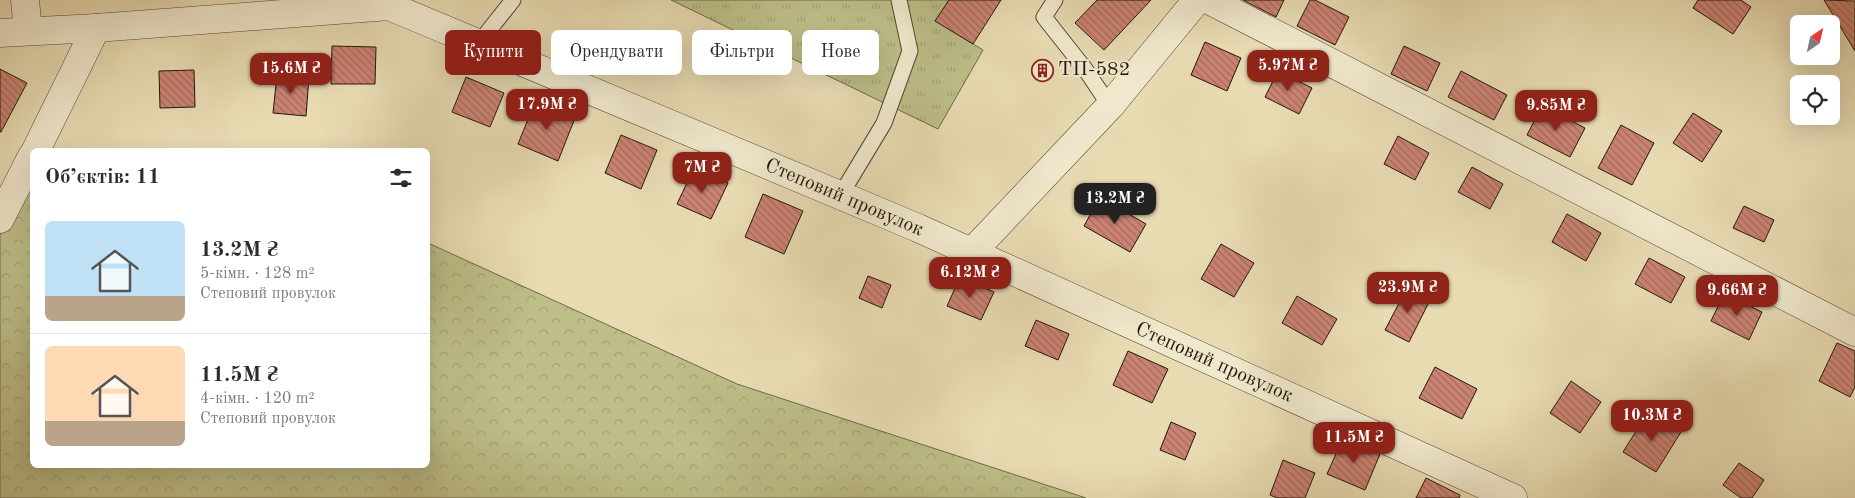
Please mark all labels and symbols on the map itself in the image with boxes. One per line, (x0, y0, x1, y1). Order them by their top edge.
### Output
north arrow (1790, 15, 1840, 65)
pin: 5.97M ₴ (1242, 49, 1334, 92)
pin: 15.6M ₴ (245, 52, 337, 95)
building icon: ТП-582 (1030, 58, 1054, 82)
place label: ТП-582 (1058, 60, 1130, 80)
pin: 17.9M ₴ (501, 88, 593, 131)
pin: 9.85M ₴ (1510, 90, 1602, 132)
pin: 7M ₴ (672, 152, 732, 194)
street label: Степовий провулок (762, 156, 926, 240)
pin: 13.2M ₴ (1069, 182, 1161, 225)
pin: 6.12M ₴ (924, 256, 1016, 299)
pin: 23.9M ₴ (1362, 272, 1454, 314)
pin: 9.66M ₴ (1691, 274, 1783, 317)
street label: Степовий провулок (1132, 319, 1296, 407)
pin: 10.3M ₴ (1606, 400, 1698, 442)
pin: 11.5M ₴ (1308, 422, 1400, 464)

